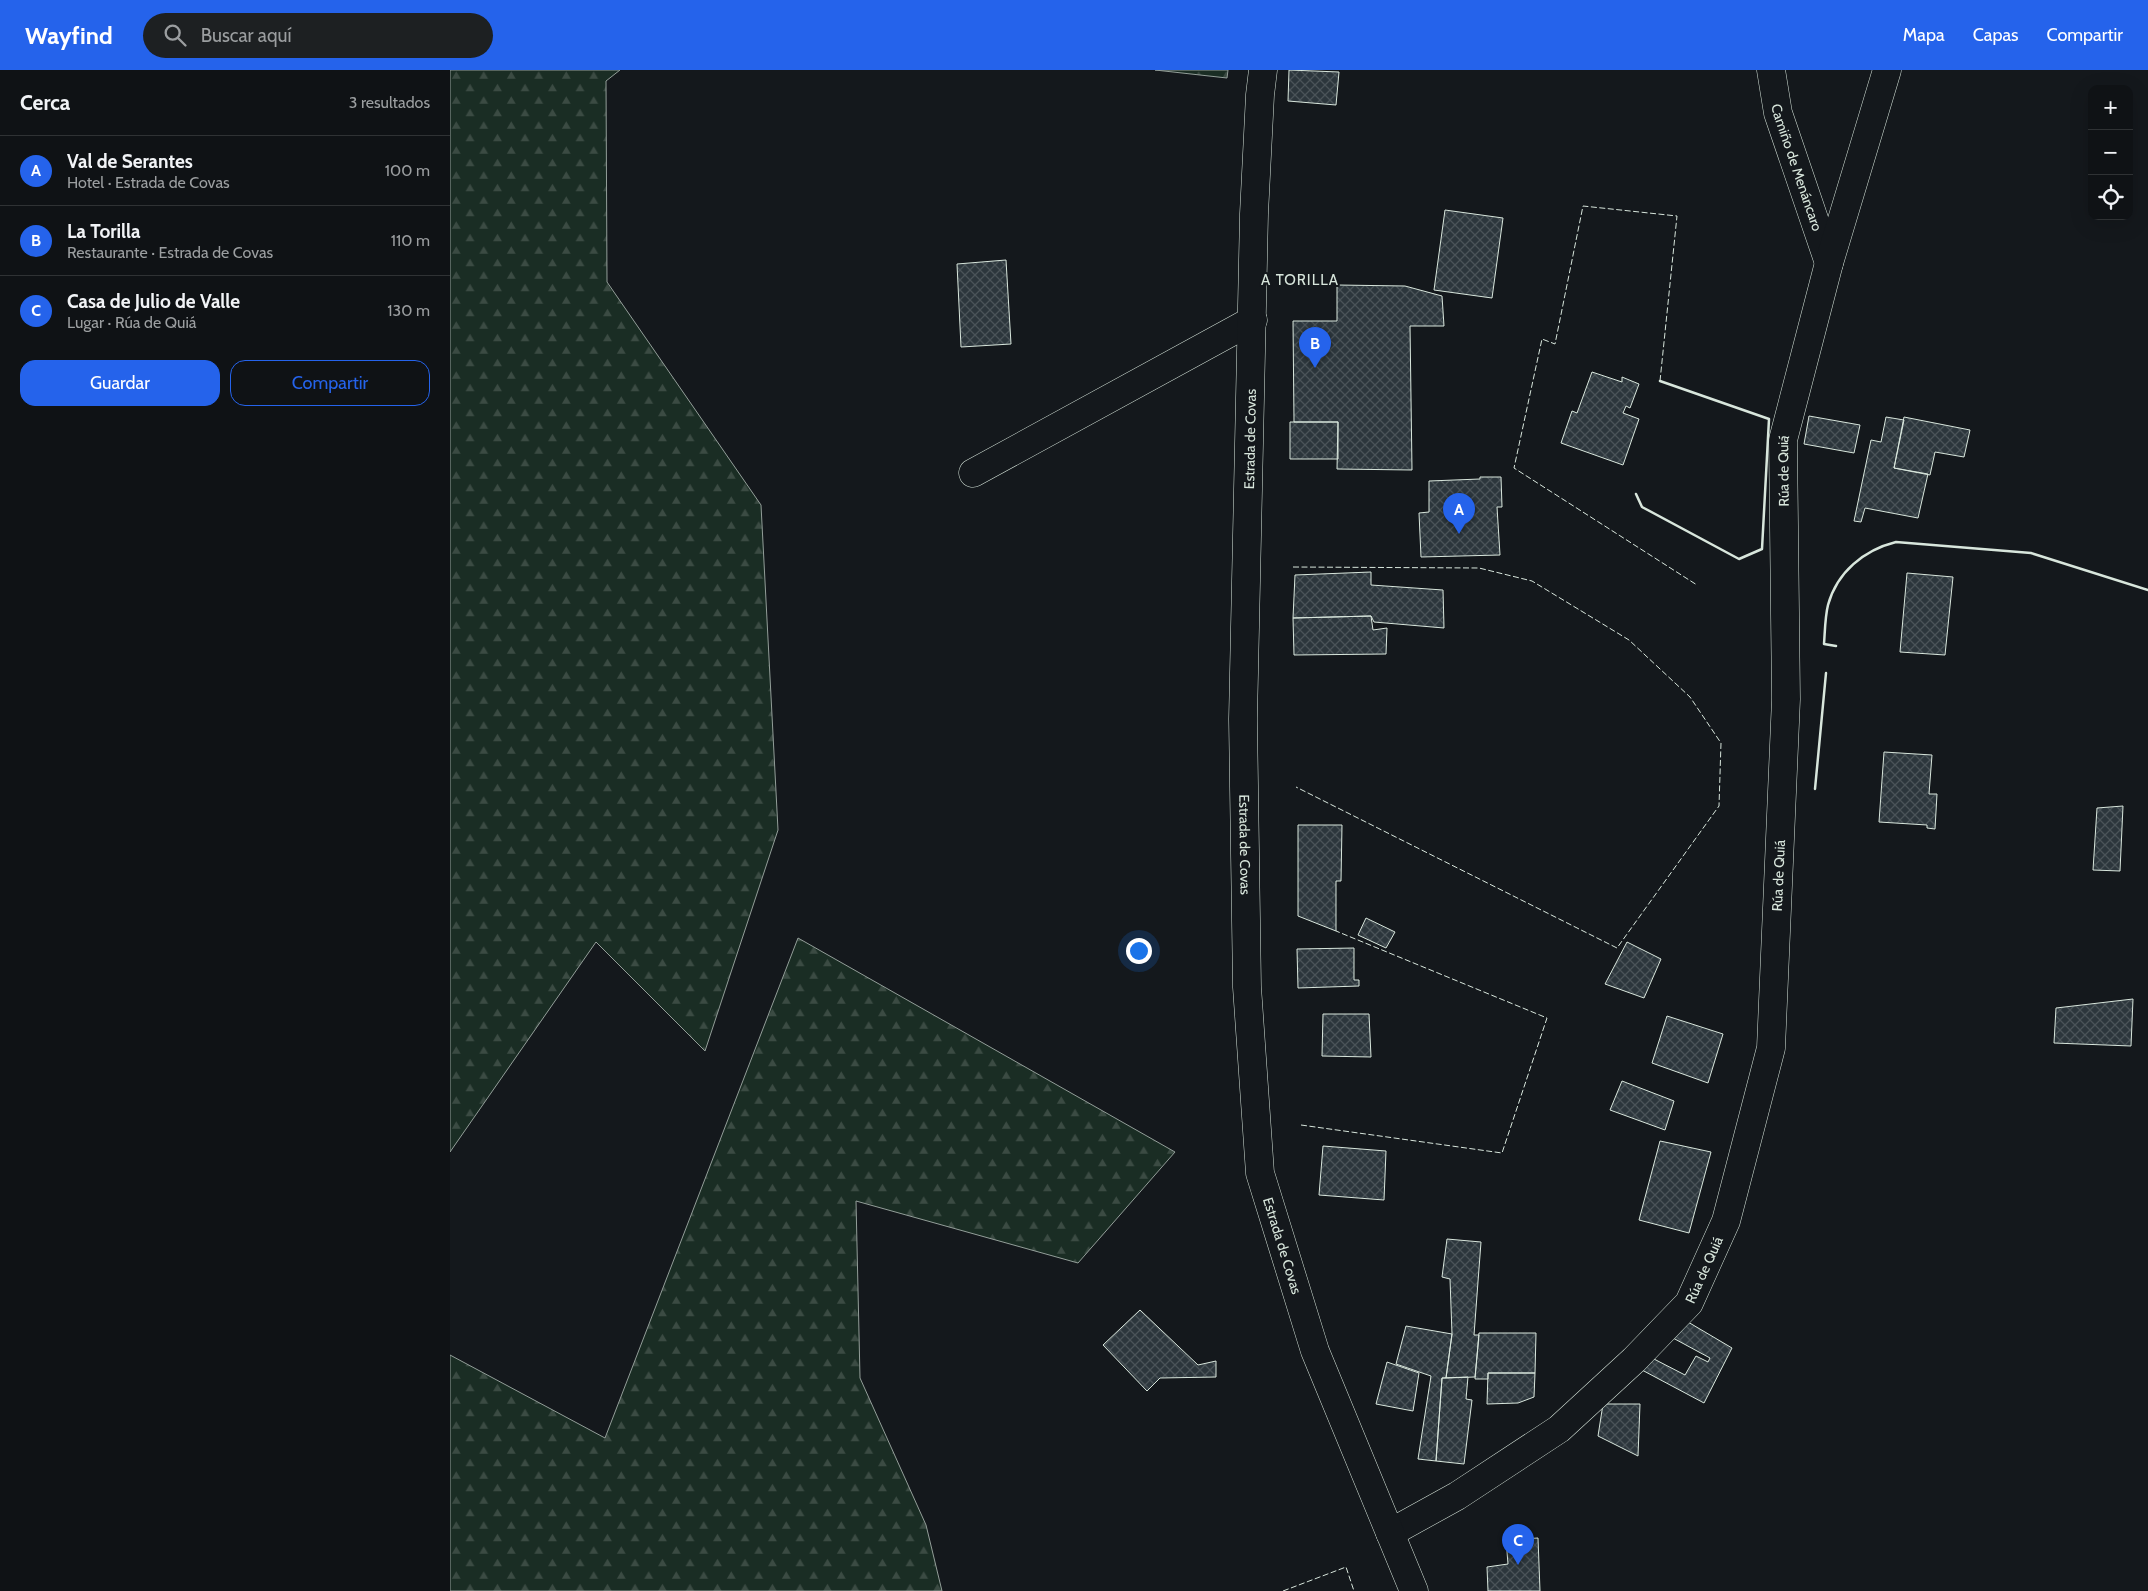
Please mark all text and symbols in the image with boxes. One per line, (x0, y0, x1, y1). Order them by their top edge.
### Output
search box (143, 13, 493, 58)
text: Wayfind (25, 21, 113, 50)
icon: search (161, 21, 189, 49)
text: Buscar aquí (201, 24, 292, 47)
text: Mapa (1903, 24, 1945, 46)
text: Capas (1973, 24, 2019, 46)
text: Compartir (2047, 24, 2123, 46)
map controls (2088, 85, 2133, 220)
button: + (2088, 85, 2133, 130)
text: Cerca (20, 90, 70, 115)
text: 3 resultados (349, 93, 430, 112)
street label: Camiño de Menáncaro (1768, 102, 1827, 234)
button: − (2088, 130, 2133, 175)
text: Val de Serantes (67, 150, 193, 173)
text: A (31, 161, 41, 180)
text: 100 m (385, 161, 430, 180)
text: Hotel · Estrada de Covas (67, 173, 230, 192)
button: locate (2088, 175, 2133, 220)
text: La Torilla (67, 220, 141, 243)
text: B (31, 231, 41, 250)
text: 110 m (391, 231, 430, 250)
text: Restaurante · Estrada de Covas (67, 243, 273, 262)
district label: A TORILLA (1261, 271, 1339, 289)
text: Casa de Julio de Valle (67, 290, 240, 313)
text: C (31, 301, 41, 320)
text: 130 m (387, 301, 430, 320)
text: Lugar · Rúa de Quiá (67, 313, 197, 332)
pin: B (1299, 327, 1331, 368)
button: Guardar (20, 360, 220, 406)
button: Compartir (230, 360, 430, 406)
street label: Estrada de Covas (1240, 388, 1260, 489)
street label: Rúa de Quiá (1774, 433, 1793, 507)
pin: A (1443, 493, 1475, 534)
street label: Estrada de Covas (1235, 794, 1255, 895)
street label: Rúa de Quiá (1768, 839, 1789, 912)
your location (1126, 938, 1152, 964)
street label: Estrada de Covas (1259, 1195, 1306, 1296)
street label: Rúa de Quiá (1681, 1233, 1727, 1306)
pin: C (1502, 1524, 1534, 1565)

